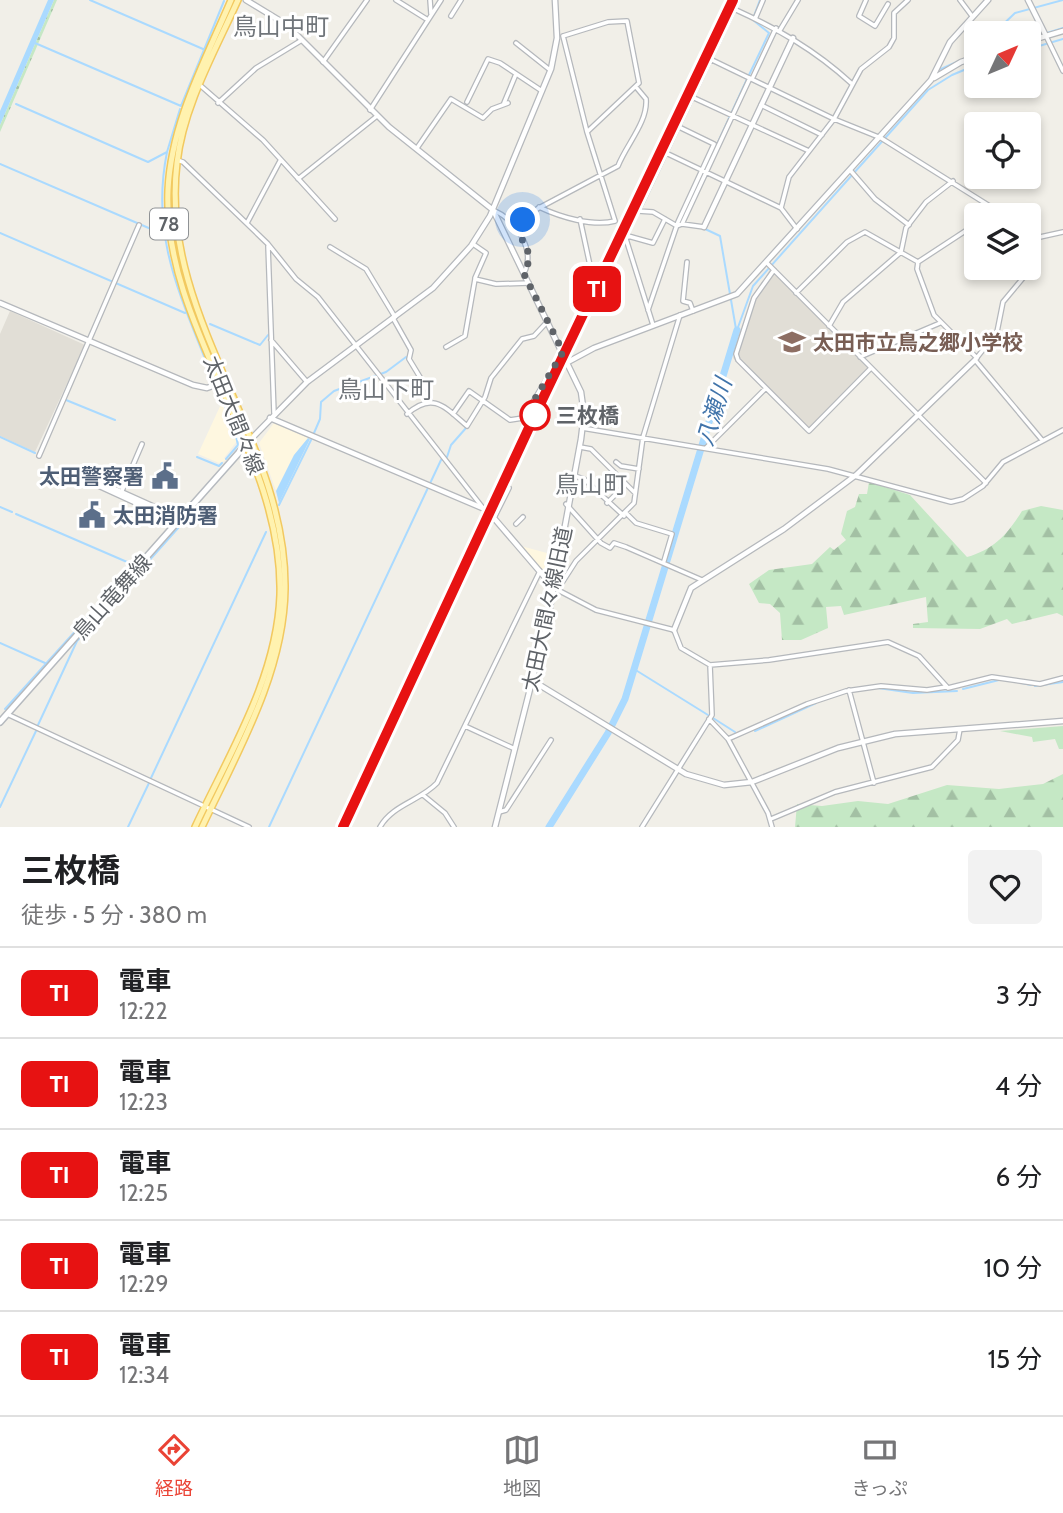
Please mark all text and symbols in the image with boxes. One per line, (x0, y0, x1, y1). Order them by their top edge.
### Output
district label: 鳥山中町 (233, 12, 329, 41)
north arrow (964, 21, 1041, 98)
map controls (964, 21, 1041, 280)
button: locate (964, 112, 1041, 189)
your location (505, 202, 540, 237)
button: layers (964, 203, 1041, 280)
road number: 78 (150, 208, 188, 240)
line badge: TI (566, 266, 628, 312)
text: TI (587, 274, 607, 303)
school or university icon: 太田市立鳥之郷小学校 (777, 327, 807, 357)
place label: 太田市立鳥之郷小学校 (813, 330, 1023, 355)
street label: 太田大間々線 (199, 352, 269, 478)
water label: 八瀬川 (691, 372, 738, 449)
district label: 鳥山下町 (338, 375, 434, 404)
marker: 三枚橋 (520, 400, 550, 430)
place label: 三枚橋 (556, 403, 619, 428)
public building icon: 太田警察署 (150, 461, 180, 491)
place label: 太田警察署 (39, 464, 144, 489)
district label: 鳥山町 (555, 470, 627, 499)
public building icon: 太田消防署 (77, 500, 107, 530)
place label: 太田消防署 (113, 503, 218, 528)
street label: 太田大間々線旧道 (517, 524, 577, 694)
street label: 鳥山竜舞線 (68, 550, 156, 644)
text: 三枚橋 (21, 850, 120, 890)
button: heart (968, 850, 1042, 924)
text: 徒歩 · 5 分 · 380 m (21, 901, 207, 929)
text: 電車 (119, 965, 171, 997)
text: TI (49, 978, 70, 1007)
text: 3 分 (996, 979, 1042, 1011)
text: 12:22 (119, 997, 167, 1025)
text: 電車 (119, 1056, 171, 1088)
text: TI (49, 1069, 70, 1098)
text: 4 分 (995, 1070, 1042, 1102)
text: 12:23 (119, 1088, 168, 1116)
text: 電車 (119, 1147, 171, 1179)
text: TI (49, 1160, 70, 1189)
text: 6 分 (995, 1161, 1042, 1193)
text: 12:25 (119, 1179, 168, 1207)
text: 電車 (119, 1238, 171, 1270)
text: TI (49, 1251, 70, 1280)
text: 10 分 (984, 1252, 1042, 1284)
text: 12:29 (119, 1270, 168, 1298)
text: 電車 (119, 1329, 171, 1361)
text: TI (49, 1342, 70, 1371)
text: 15 分 (988, 1343, 1042, 1375)
text: 12:34 (119, 1361, 169, 1389)
tab: 経路 (155, 1431, 193, 1500)
tab: 地図 (503, 1431, 541, 1500)
tab: きっぷ (852, 1431, 908, 1500)

